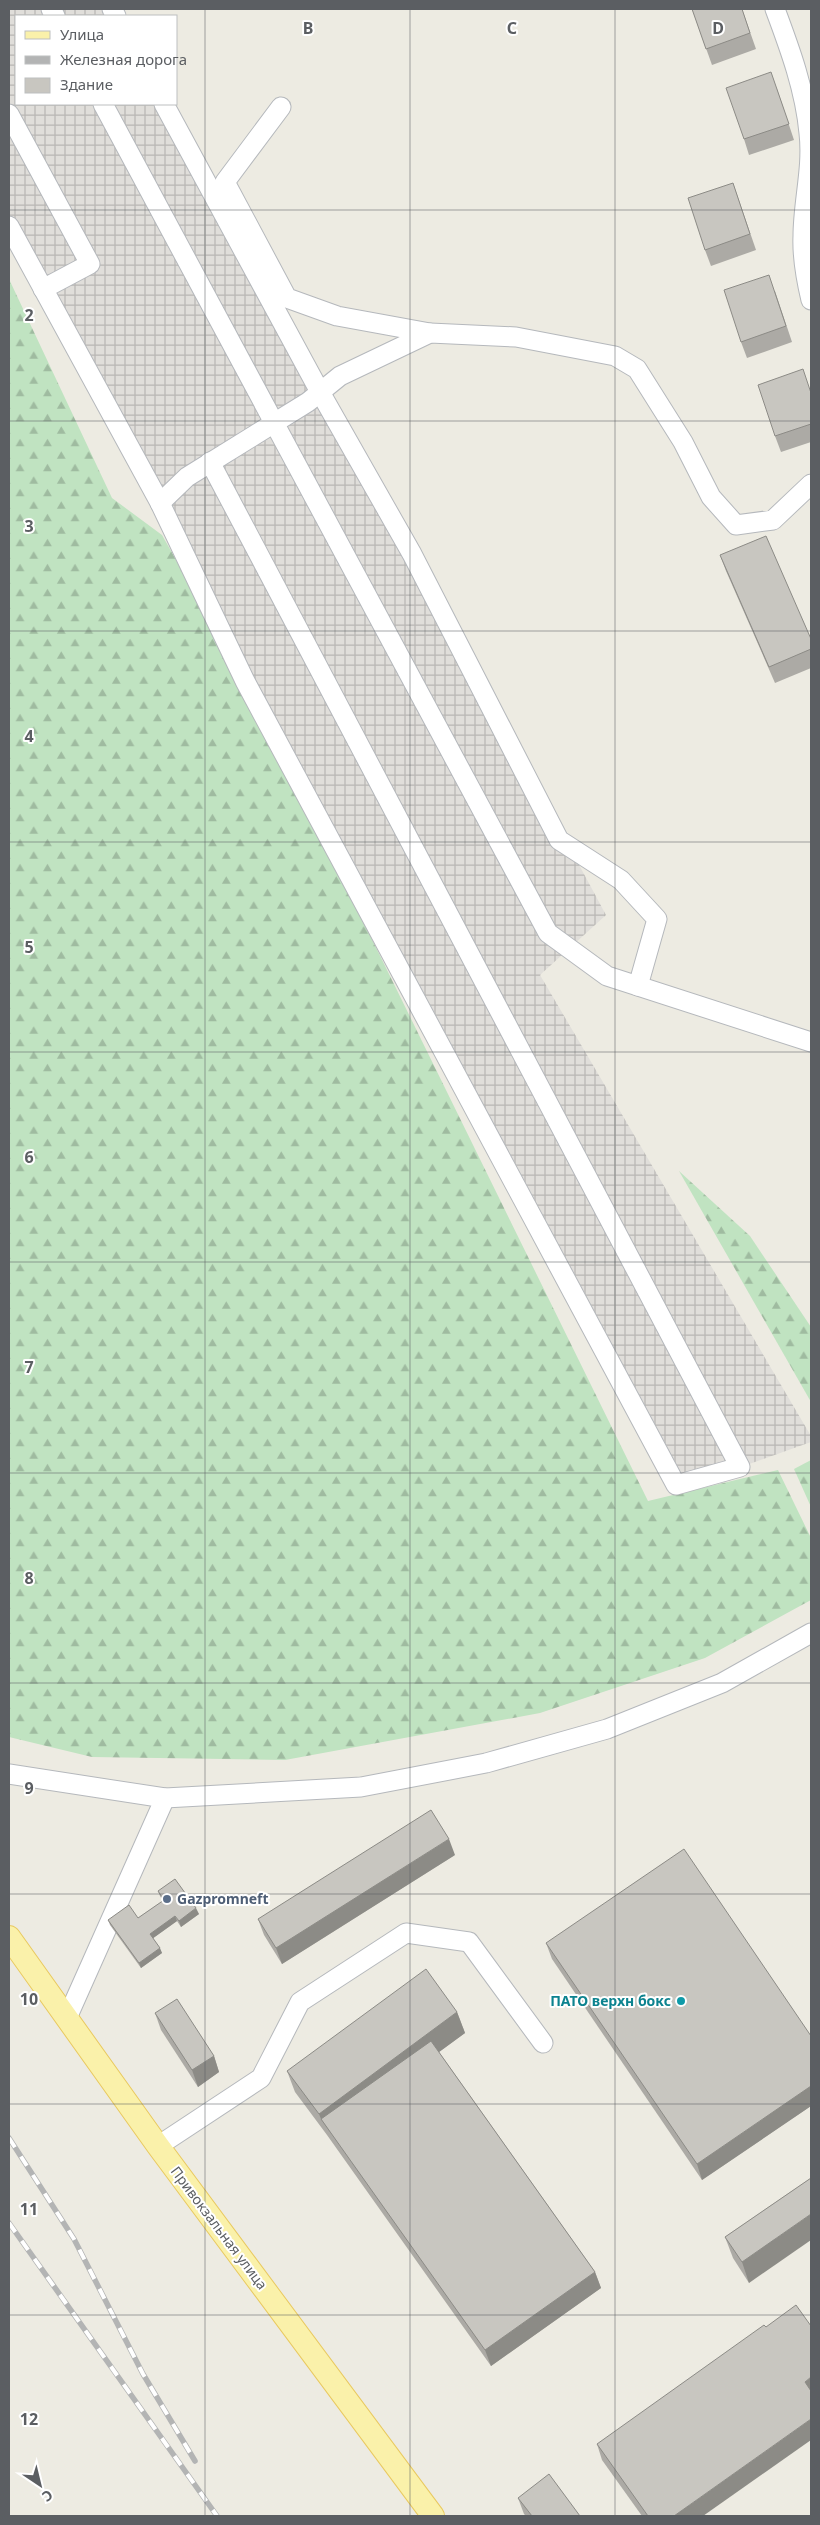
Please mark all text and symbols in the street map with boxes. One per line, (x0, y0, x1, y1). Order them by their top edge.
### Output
legend (15, 15, 178, 105)
text: B (303, 17, 313, 39)
text: C (507, 17, 517, 39)
text: D (712, 17, 724, 39)
text: Улица (60, 24, 104, 44)
text: Железная дорога (60, 49, 187, 69)
text: Здание (60, 74, 113, 94)
text: 2 (24, 304, 34, 326)
text: 3 (24, 515, 34, 537)
text: 4 (24, 725, 34, 747)
text: 5 (24, 936, 34, 958)
text: 6 (24, 1146, 34, 1168)
text: 7 (24, 1356, 34, 1378)
text: 8 (24, 1567, 34, 1589)
text: 9 (24, 1777, 34, 1799)
place label: Gazpromneft (177, 1889, 269, 1908)
marker: Gazpromneft (161, 1893, 173, 1905)
text: 10 (20, 1988, 38, 2010)
place label: ПАТО верхн бокс (550, 1991, 671, 2010)
marker: ПАТО верхн бокс (675, 1995, 687, 2007)
street label: Привокзальная улица (167, 2162, 272, 2293)
text: 11 (20, 2198, 38, 2220)
text: 12 (20, 2408, 38, 2430)
north arrow (15, 2460, 65, 2510)
text: С (39, 2486, 57, 2506)

